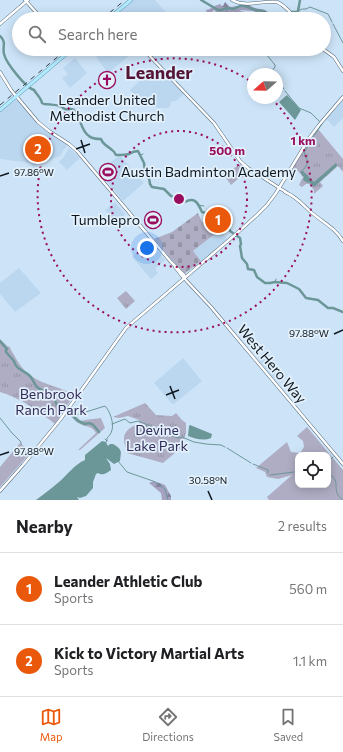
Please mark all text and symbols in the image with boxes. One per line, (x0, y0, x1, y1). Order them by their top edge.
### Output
search box (12, 12, 331, 56)
icon: search (26, 23, 48, 45)
text: Search here (58, 25, 137, 43)
district label: Leander (125, 61, 193, 83)
north arrow (247, 68, 283, 104)
church icon: Leander United Methodist Church (97, 70, 117, 90)
place label: Leander United Methodist Church (50, 91, 164, 124)
text: 1 km (290, 133, 316, 147)
pin: 2 (25, 134, 51, 164)
text: 500 m (209, 143, 245, 157)
sports icon: Austin Badminton Academy (98, 162, 118, 182)
place label: Austin Badminton Academy (121, 163, 296, 180)
text: 97.86°W (14, 166, 54, 178)
centre of rings (172, 192, 186, 206)
pin: 1 (205, 205, 231, 235)
sports icon: Tumblepro (143, 210, 163, 230)
place label: Tumblepro (71, 211, 140, 228)
your location (137, 238, 157, 258)
street label: West Hero Way (234, 321, 310, 407)
text: 97.88°W (289, 327, 329, 339)
park label: Benbrook Ranch Park (15, 385, 87, 418)
park label: Devine Lake Park (126, 421, 188, 454)
text: 97.88°W (14, 445, 54, 457)
map controls (295, 452, 331, 488)
button: locate (295, 452, 331, 488)
text: 30.58°N (189, 474, 227, 486)
text: Nearby (16, 516, 73, 537)
text: 2 results (278, 518, 327, 534)
text: Leander Athletic Club (54, 572, 202, 590)
text: 1 (26, 581, 32, 597)
text: 560 m (289, 581, 327, 597)
text: Sports (54, 590, 94, 606)
text: Kick to Victory Martial Arts (54, 644, 244, 662)
text: 2 (25, 653, 33, 669)
text: 1.1 km (293, 653, 327, 669)
text: Sports (54, 662, 94, 678)
tab: Map (40, 706, 63, 743)
tab: Directions (142, 706, 194, 743)
tab: Saved (273, 706, 303, 743)

